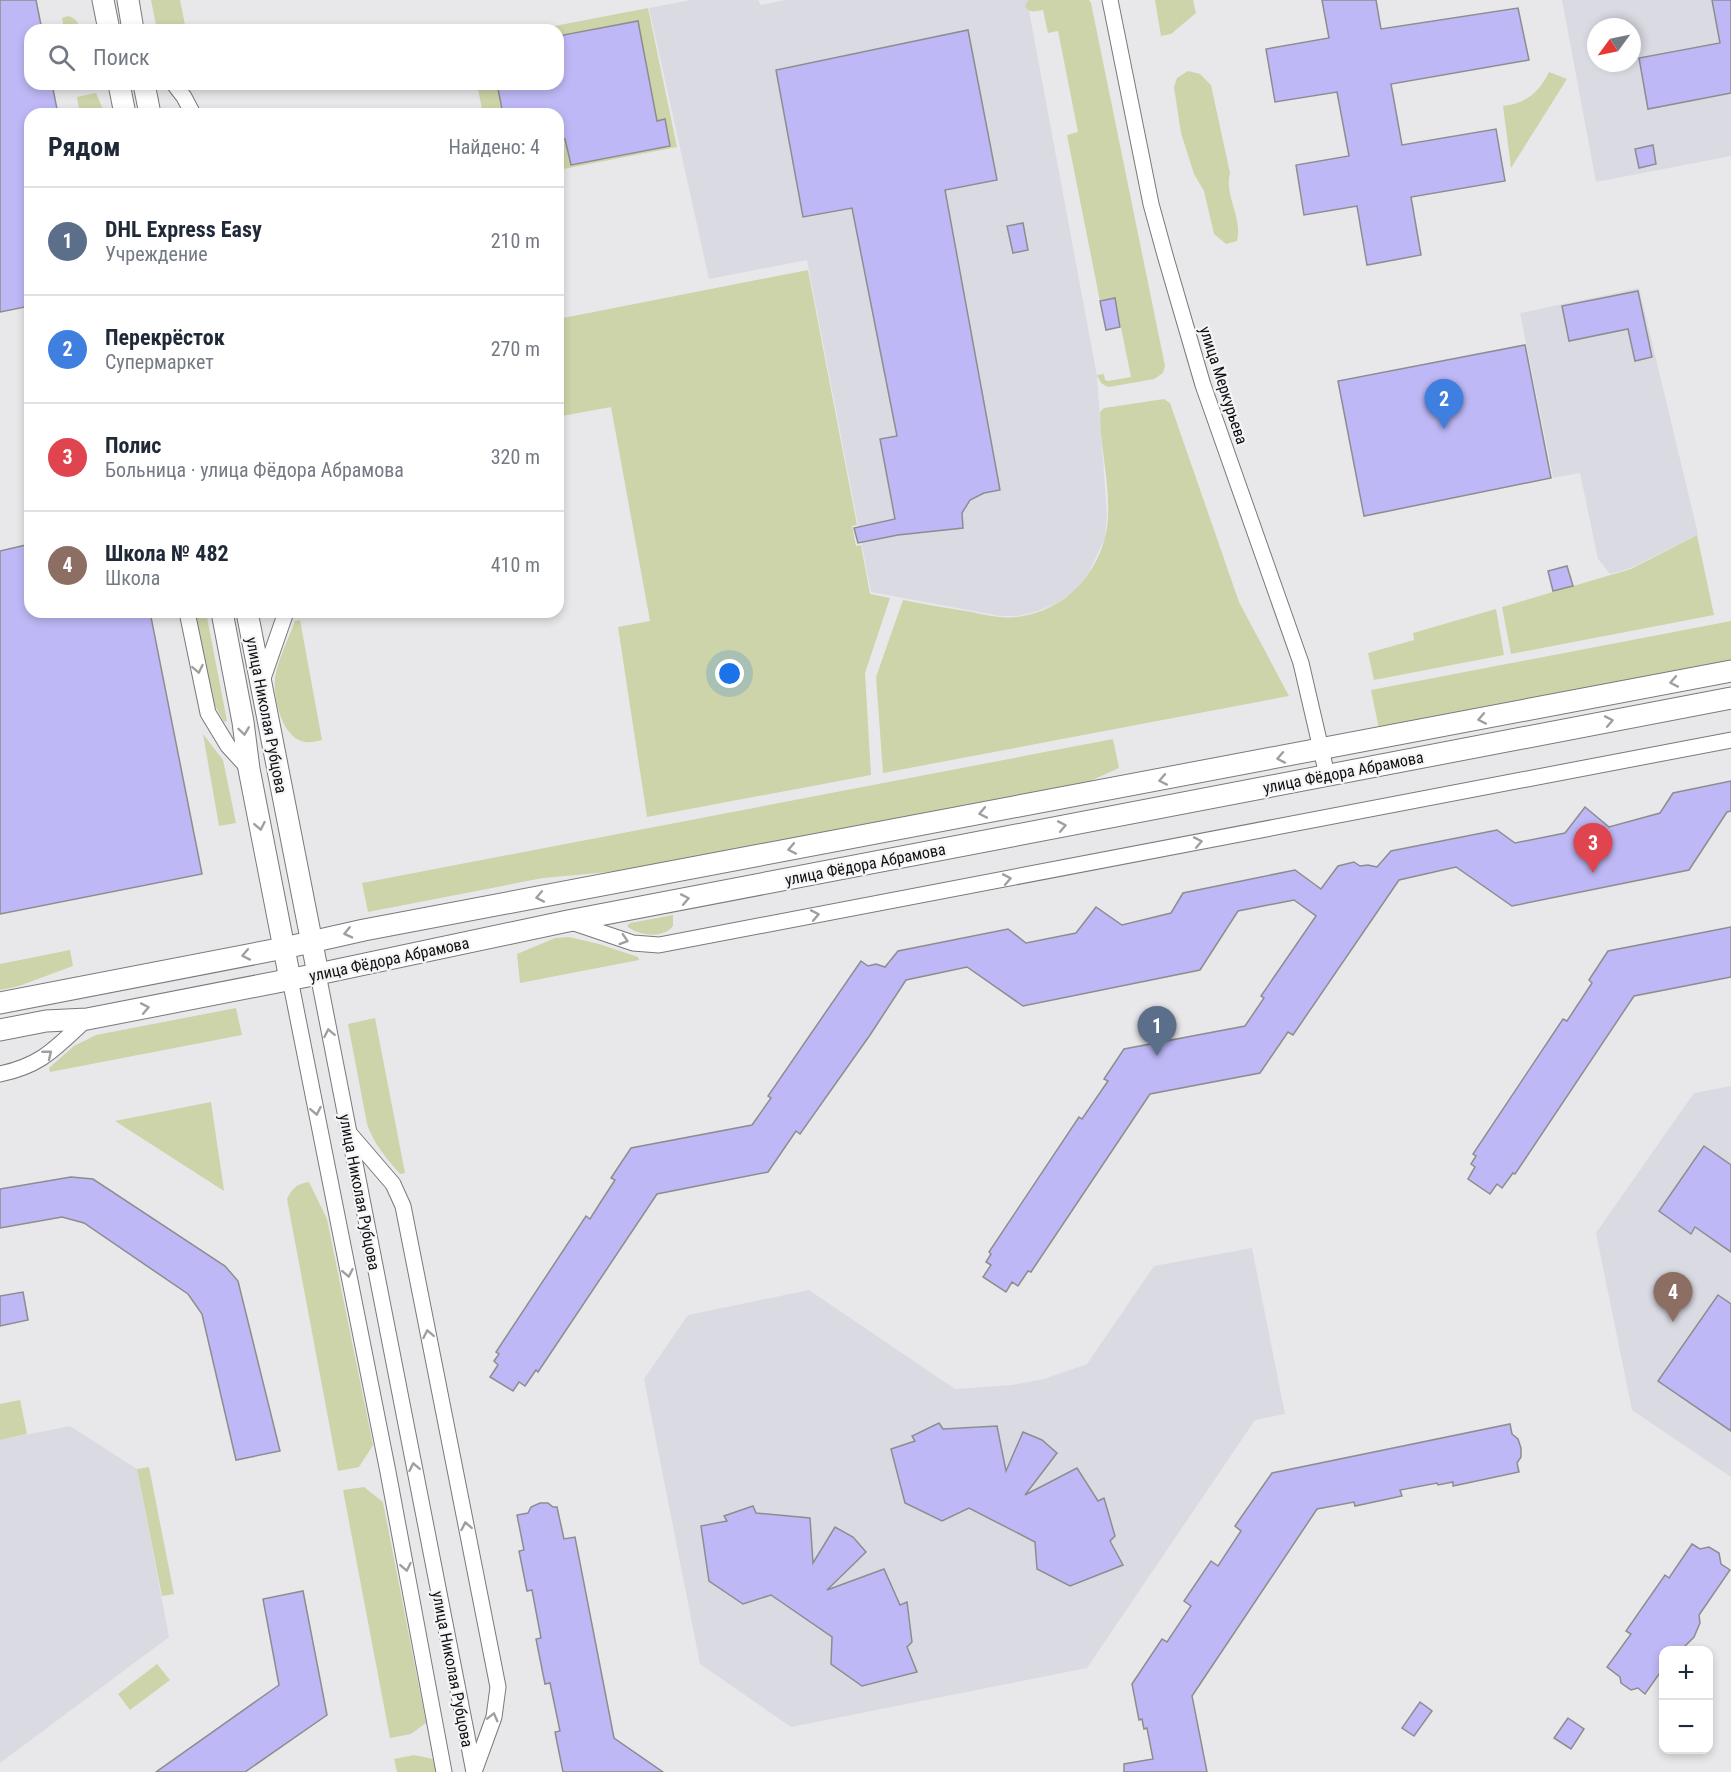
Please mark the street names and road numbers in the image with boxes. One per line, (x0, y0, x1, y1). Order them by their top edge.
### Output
street label: улица Меркурьева (1195, 324, 1252, 447)
street label: улица Николая Рубцова (242, 635, 291, 795)
street label: улица Фёдора Абрамова (1261, 748, 1425, 797)
street label: улица Фёдора Абрамова (783, 840, 947, 889)
street label: улица Фёдора Абрамова (307, 933, 471, 986)
street label: улица Николая Рубцова (335, 1112, 384, 1272)
street label: улица Николая Рубцова (428, 1589, 477, 1749)

